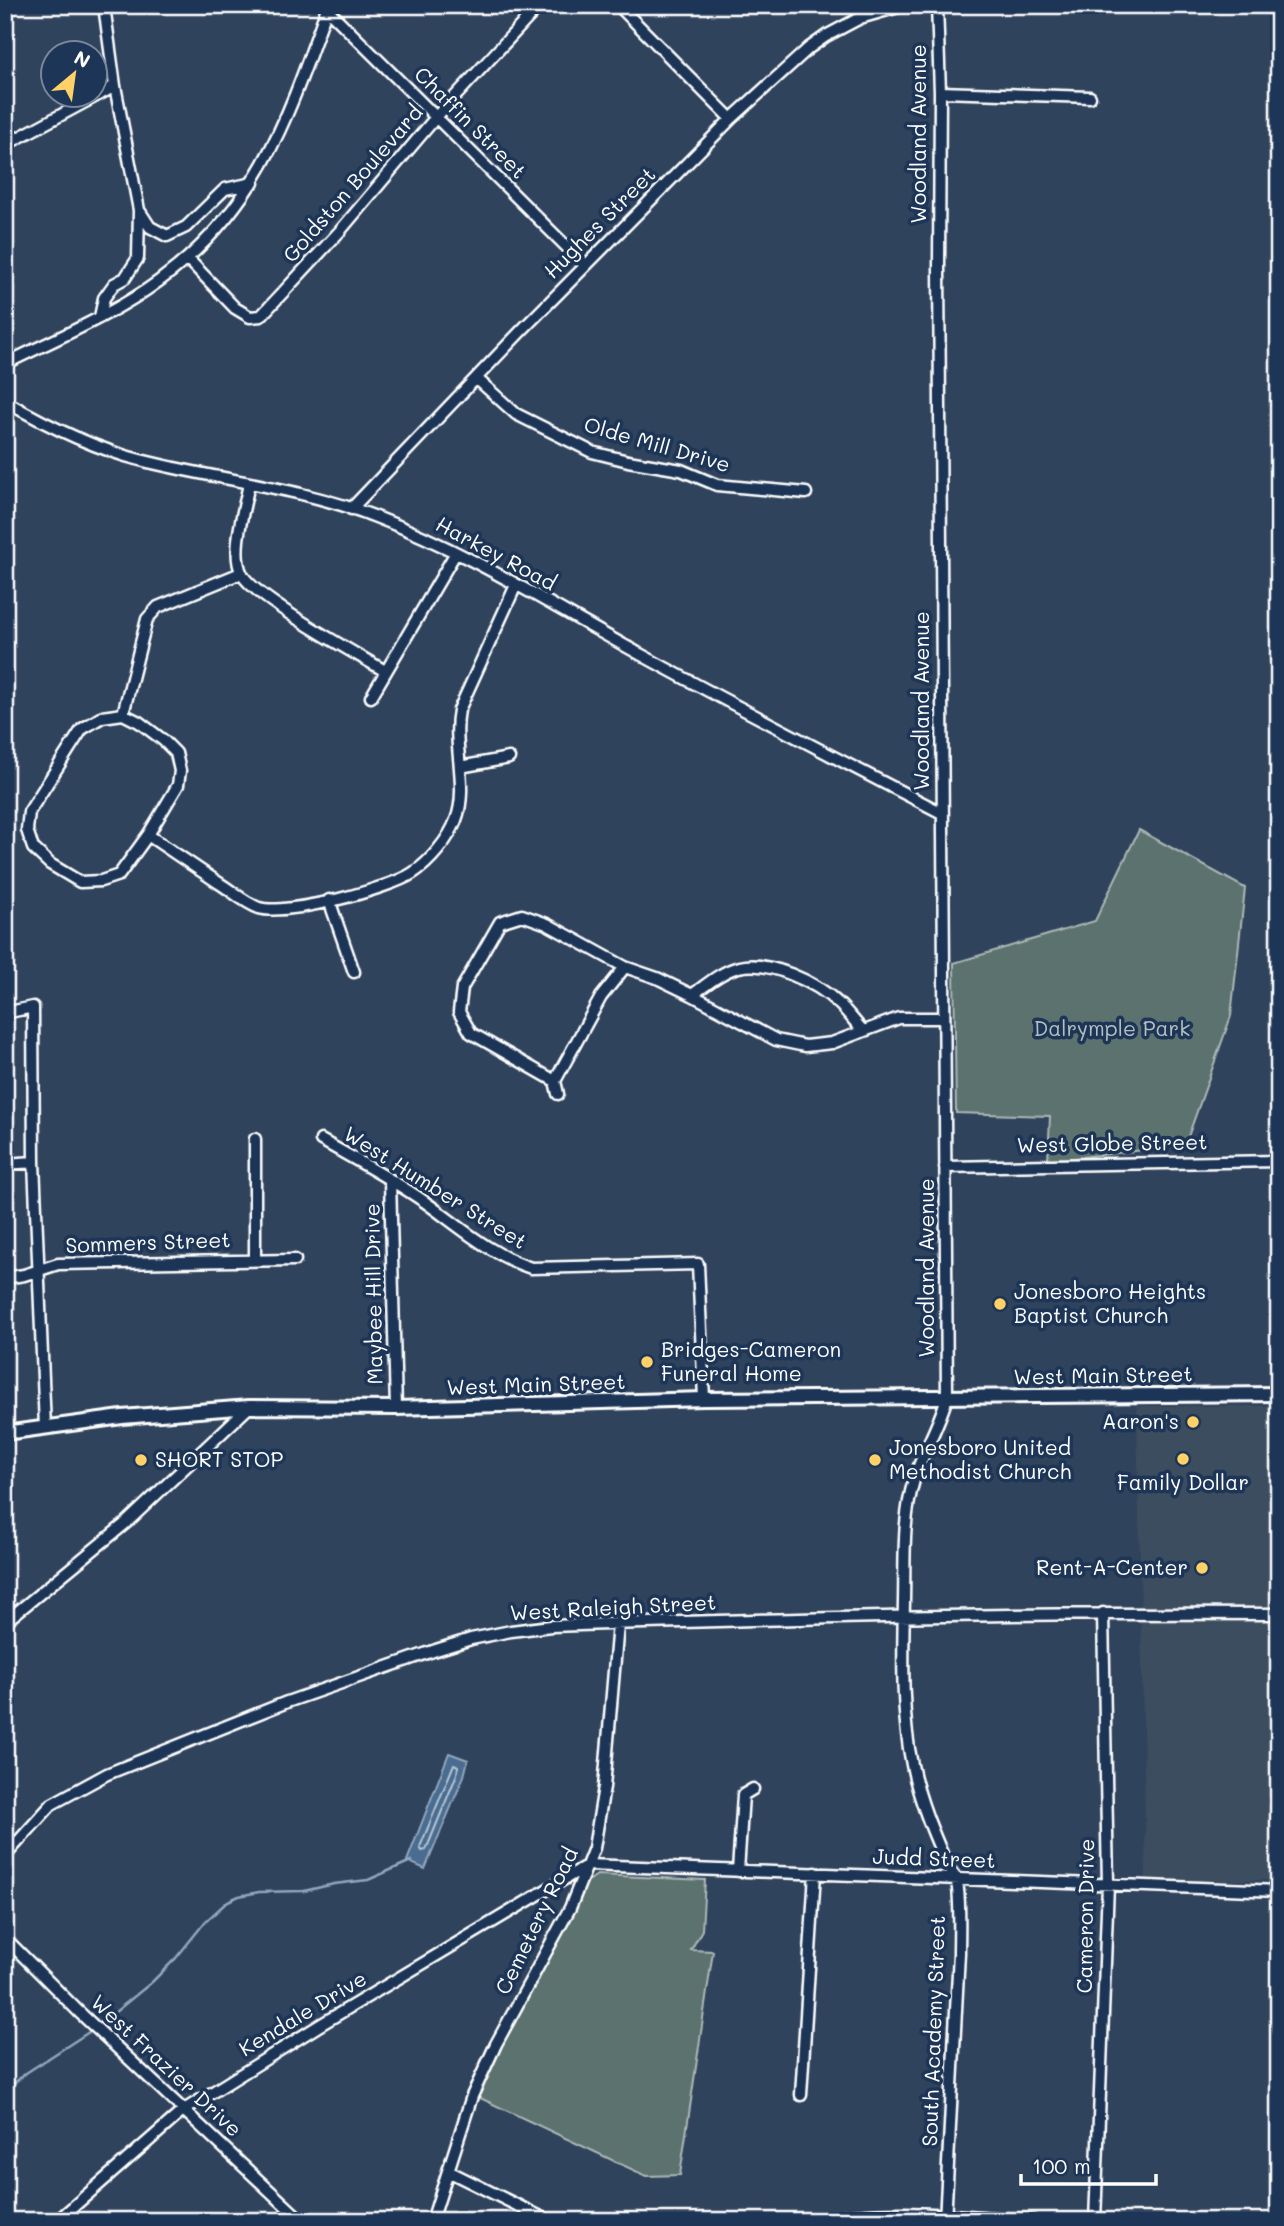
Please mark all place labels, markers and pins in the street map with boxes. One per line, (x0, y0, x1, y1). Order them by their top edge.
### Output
place label: Jonesboro Heights Baptist Church (1014, 1277, 1206, 1328)
marker: Jonesboro Heights Baptist Church (992, 1296, 1008, 1312)
place label: Bridges-Cameron Funeral Home (661, 1335, 841, 1386)
marker: Bridges-Cameron Funeral Home (639, 1354, 655, 1370)
place label: Aaron's (1102, 1407, 1179, 1434)
marker: Aaron's (1185, 1414, 1201, 1430)
place label: Jonesboro United Methodist Church (889, 1433, 1071, 1484)
place label: SHORT STOP (155, 1445, 283, 1472)
marker: Family Dollar (1175, 1451, 1191, 1467)
marker: SHORT STOP (133, 1452, 149, 1468)
marker: Jonesboro United Methodist Church (867, 1452, 883, 1468)
place label: Family Dollar (1117, 1468, 1249, 1495)
place label: Rent-A-Center (1036, 1553, 1188, 1580)
marker: Rent-A-Center (1194, 1560, 1210, 1576)

